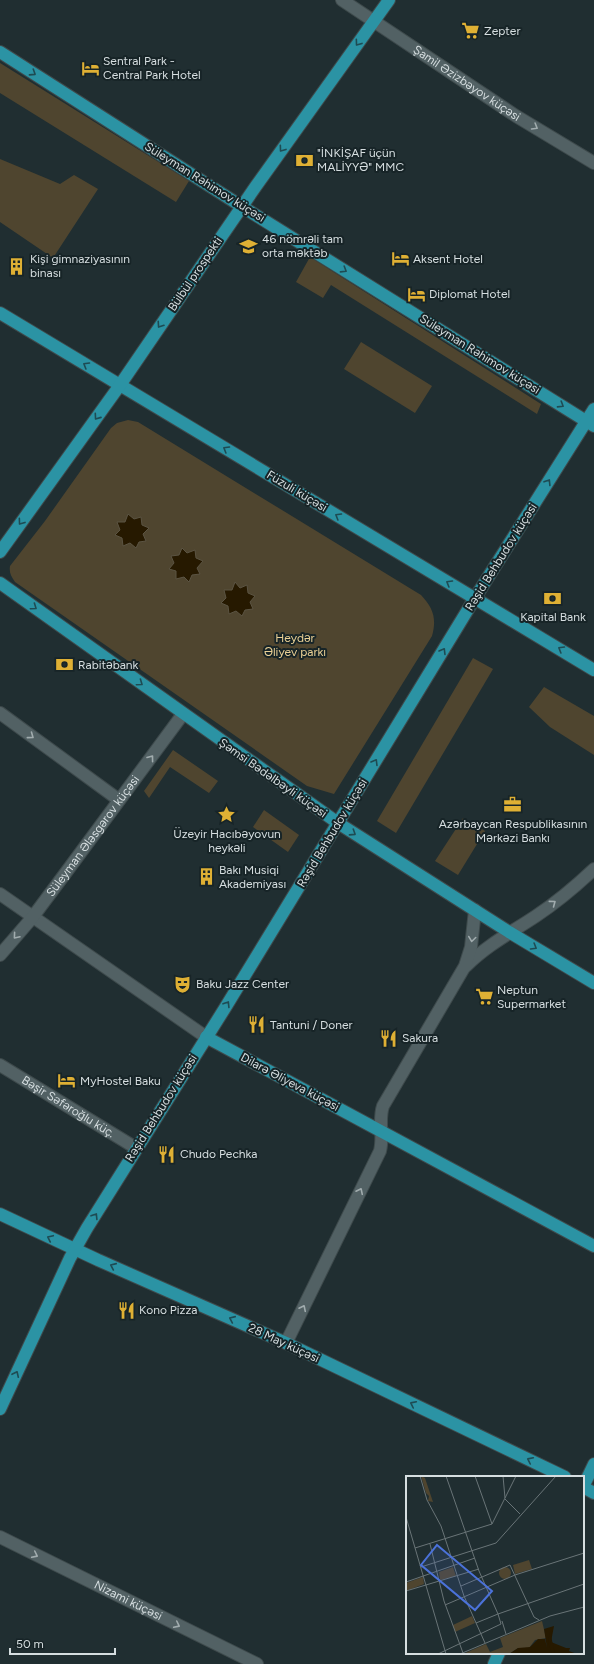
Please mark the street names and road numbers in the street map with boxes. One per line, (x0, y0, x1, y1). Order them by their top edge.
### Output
street label: Şamil Əzizbəyov küçəsi (411, 42, 523, 124)
street label: Süleyman Rəhimov küçəsi (142, 139, 268, 225)
street label: Bülbül prospekti (165, 234, 225, 314)
street label: Süleyman Rəhimov küçəsi (417, 311, 543, 397)
street label: Füzuli küçəsi (264, 467, 330, 515)
street label: Rəşid Behbudov küçəsi (462, 501, 540, 613)
street label: Şəmsi Bədəlbəyli küçəsi (216, 735, 330, 821)
street label: Süleyman Ələsgərov küçəsi (43, 773, 142, 899)
street label: Rəşid Behbudov küçəsi (294, 776, 370, 890)
street label: Dilarə Əliyeva küçəsi (238, 1050, 342, 1114)
street label: Rəşid Behbudov küçəsi (122, 1052, 200, 1164)
street label: Bəşir Səfəroğlu küç. (19, 1073, 117, 1140)
street label: 28 May küçəsi (246, 1320, 322, 1366)
street label: Nizami küçəsi (92, 1578, 165, 1623)

